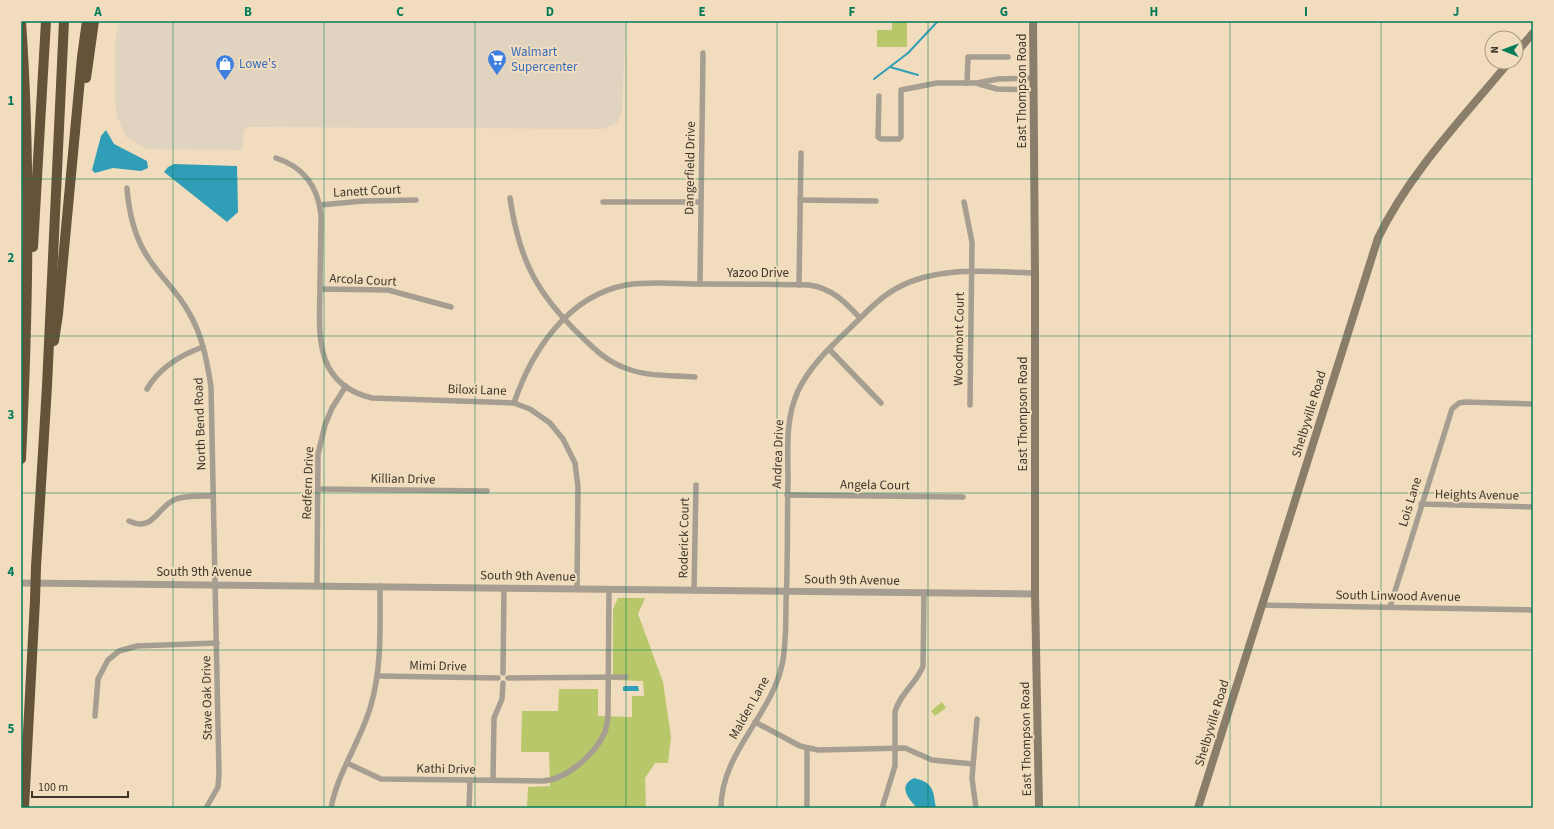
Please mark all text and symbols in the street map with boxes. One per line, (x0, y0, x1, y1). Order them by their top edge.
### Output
text: A (93, 3, 102, 21)
text: B (244, 3, 252, 21)
text: C (396, 3, 404, 21)
text: D (546, 3, 554, 21)
text: E (698, 3, 706, 21)
text: F (849, 3, 856, 21)
text: G (1000, 3, 1008, 21)
text: H (1150, 3, 1158, 21)
text: I (1304, 3, 1308, 21)
text: J (1453, 3, 1459, 21)
north arrow (1484, 30, 1524, 70)
street label: East Thompson Road (1013, 34, 1031, 148)
place label: Walmart Supercenter (511, 43, 578, 76)
text: N (1487, 46, 1502, 54)
supermarket icon: Walmart Supercenter (486, 48, 508, 76)
shop icon: Lowe's (214, 53, 236, 81)
place label: Lowe's (239, 55, 277, 73)
text: 1 (8, 92, 15, 110)
street label: Dangerfield Drive (680, 121, 700, 215)
street label: Lanett Court (333, 180, 402, 202)
text: 2 (8, 249, 15, 267)
street label: Yazoo Drive (726, 264, 789, 282)
street label: Arcola Court (329, 269, 398, 291)
street label: Woodmont Court (949, 291, 969, 386)
street label: East Thompson Road (1014, 357, 1032, 471)
street label: Shelbyville Road (1287, 368, 1331, 460)
street label: North Bend Road (189, 377, 211, 471)
street label: Biloxi Lane (447, 380, 507, 400)
text: 3 (8, 406, 15, 424)
street label: Andrea Drive (768, 419, 788, 489)
street label: Redfern Drive (298, 446, 318, 520)
street label: Killian Drive (370, 469, 436, 489)
street label: Angela Court (840, 475, 911, 495)
street label: Lois Lane (1394, 475, 1426, 529)
street label: Heights Avenue (1435, 485, 1519, 505)
street label: Roderick Court (674, 497, 694, 579)
text: 4 (8, 563, 15, 581)
street label: South 9th Avenue (156, 563, 252, 581)
street label: South 9th Avenue (480, 566, 576, 586)
street label: South 9th Avenue (804, 570, 900, 590)
street label: South Linwood Avenue (1335, 586, 1461, 606)
street label: Stave Oak Drive (197, 655, 217, 741)
street label: Mimi Drive (409, 657, 467, 675)
street label: Malden Lane (724, 673, 774, 743)
street label: Shelbyville Road (1190, 677, 1234, 769)
street label: East Thompson Road (1016, 681, 1036, 797)
text: 5 (8, 720, 15, 738)
street label: Kathi Drive (416, 759, 476, 779)
scale bar (32, 773, 128, 799)
text: 100 m (38, 779, 68, 796)

